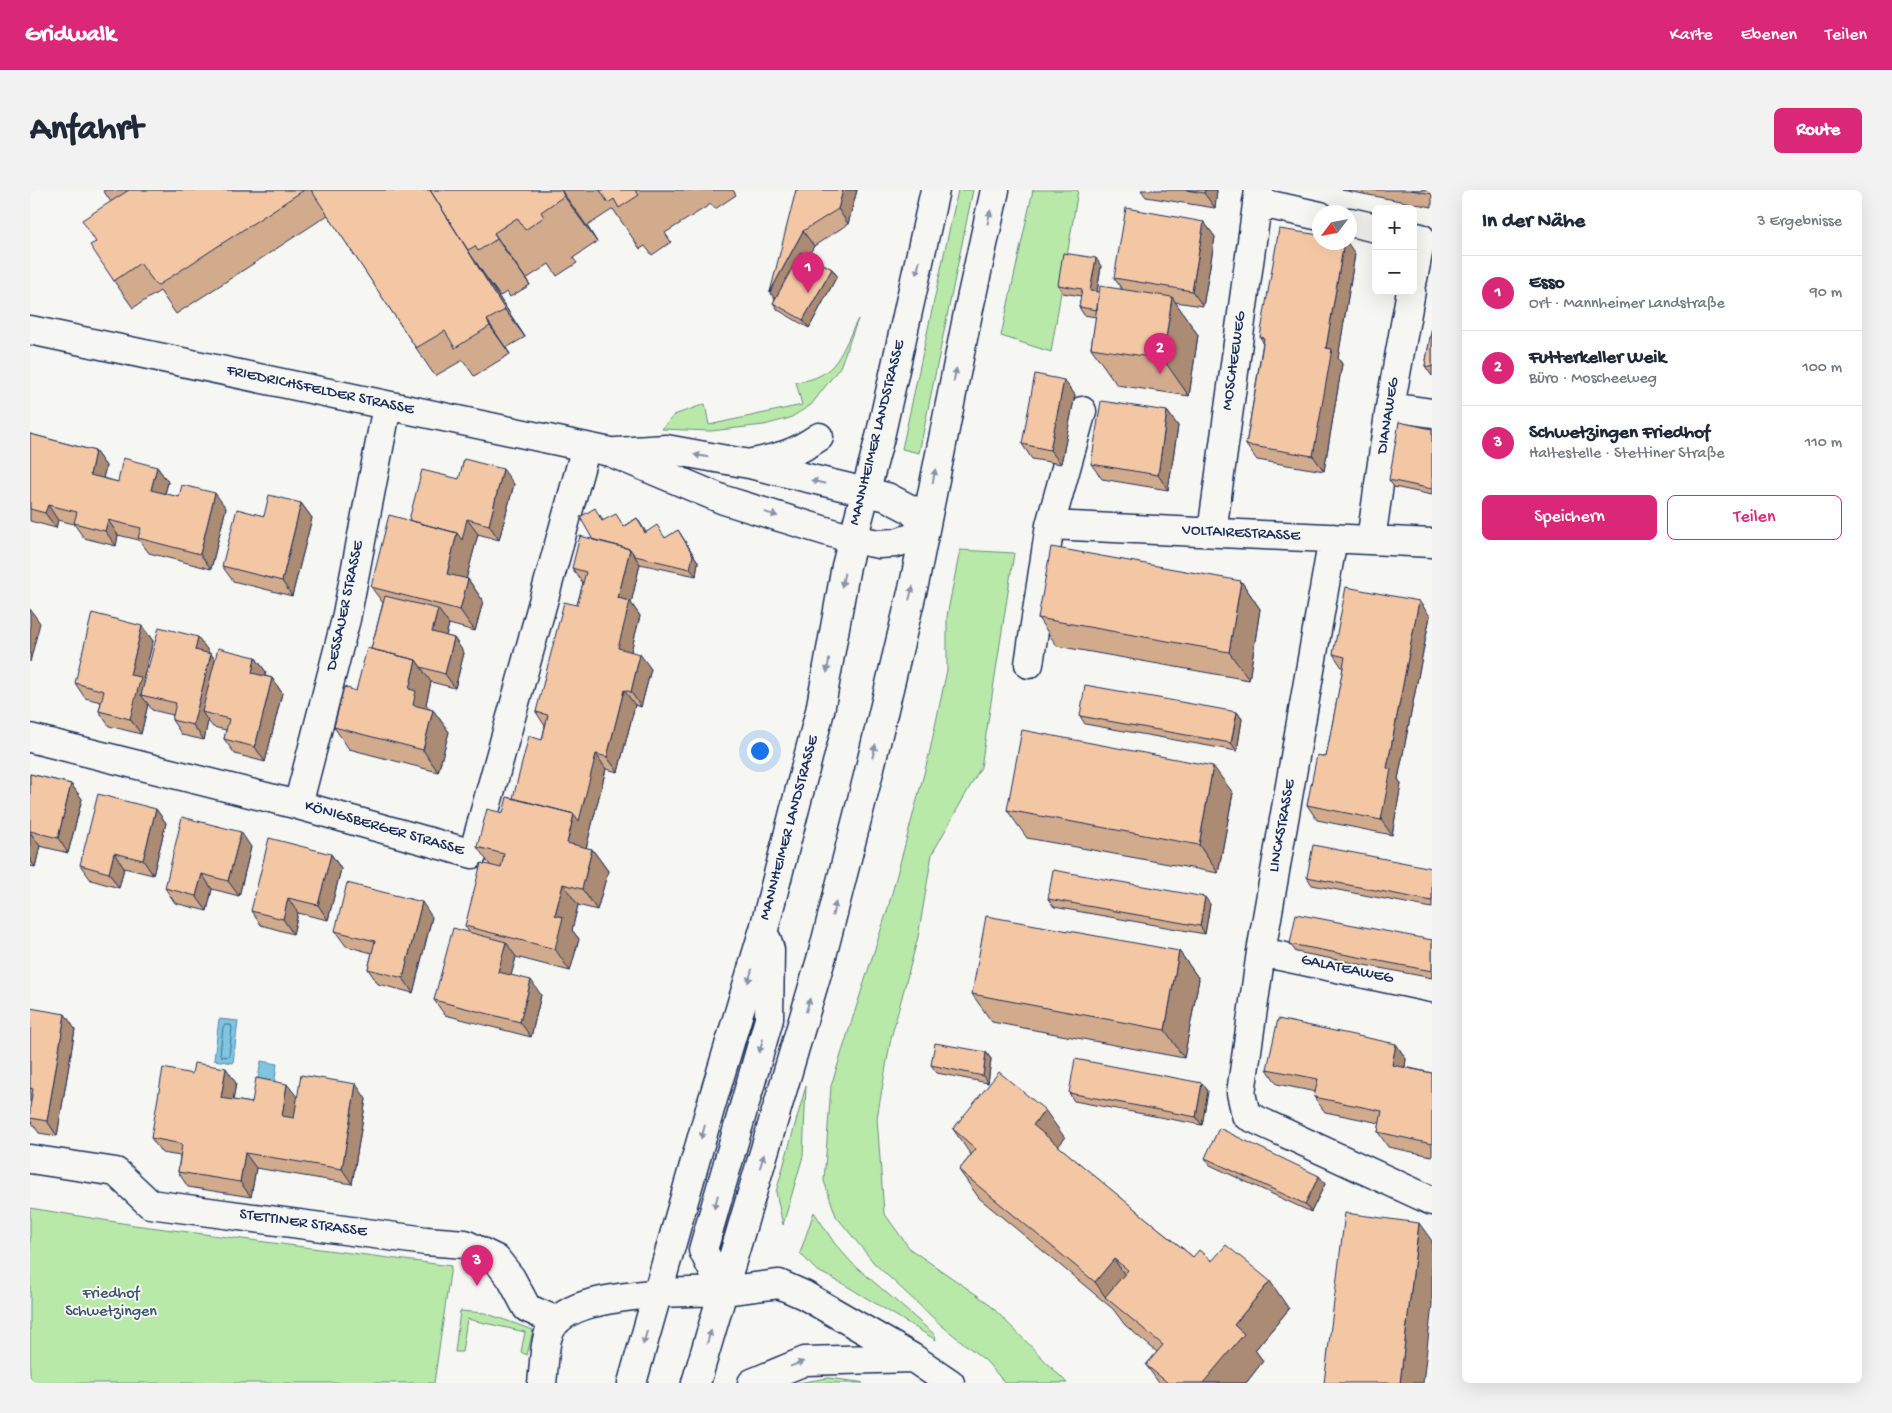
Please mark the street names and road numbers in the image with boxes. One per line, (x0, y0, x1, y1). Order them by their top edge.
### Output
street label: MOSCHEEWEG (1219, 309, 1251, 412)
street label: MANNHEIMER LANDSTRASSE (846, 338, 910, 527)
street label: FRIEDRICHSFELDER STRASSE (224, 362, 416, 420)
street label: DIANAWEG (1373, 375, 1405, 457)
street label: VOLTAIRESTRASSE (1180, 521, 1302, 547)
street label: DESSAUER STRASSE (323, 538, 369, 674)
street label: MANNHEIMER LANDSTRASSE (756, 733, 824, 922)
street label: LINCKSTRASSE (1265, 777, 1301, 874)
street label: KÖNIGSBERGER STRASSE (302, 797, 467, 861)
street label: GALATEAWEG (1299, 951, 1396, 989)
street label: STETTINER STRASSE (238, 1206, 369, 1242)

